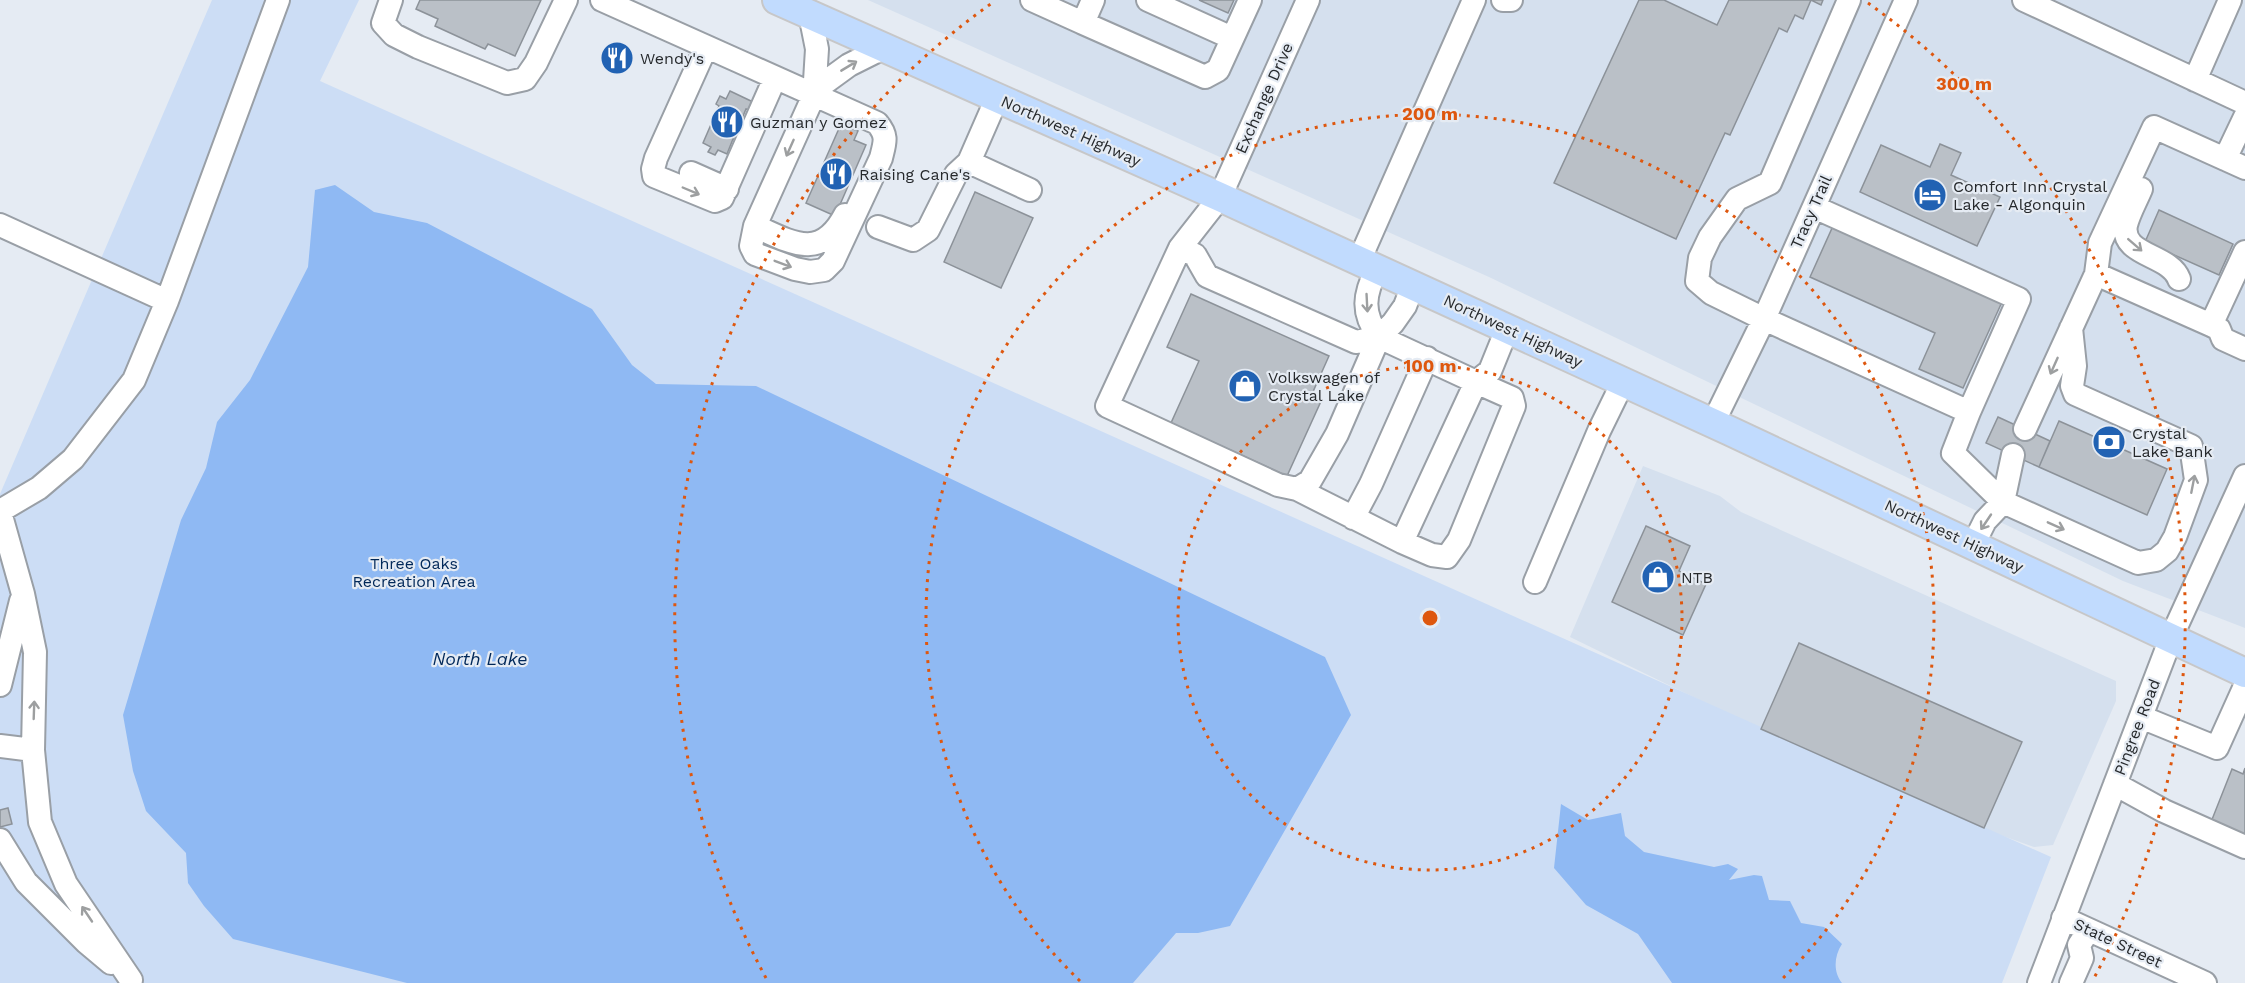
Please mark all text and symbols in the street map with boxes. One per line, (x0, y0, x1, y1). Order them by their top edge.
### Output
restaurant icon: Wendy's (599, 40, 635, 76)
street label: Exchange Drive (1231, 40, 1297, 156)
place label: Wendy's (640, 49, 704, 68)
one-way arrow (840, 60, 857, 72)
text: 300 m (1936, 73, 1992, 94)
street label: Northwest Highway (998, 92, 1145, 171)
text: 200 m (1402, 103, 1458, 124)
restaurant icon: Guzman y Gomez (709, 104, 745, 140)
place label: Guzman y Gomez (750, 113, 887, 132)
one-way arrow (784, 139, 795, 157)
restaurant icon: Raising Cane's (818, 156, 854, 192)
place label: Raising Cane's (859, 165, 970, 184)
street label: Tracy Trail (1786, 172, 1836, 252)
hotel icon: Comfort Inn Crystal Lake - Algonquin (1912, 177, 1948, 213)
place label: Comfort Inn Crystal Lake - Algonquin (1953, 177, 2107, 214)
one-way arrow (682, 186, 700, 197)
one-way arrow (2128, 238, 2143, 252)
one-way arrow (773, 260, 791, 271)
street label: Northwest Highway (1441, 290, 1586, 372)
one-way arrow (1362, 293, 1373, 313)
text: 100 m (1403, 355, 1457, 376)
one-way arrow (2048, 356, 2059, 374)
shop icon: Volkswagen of Crystal Lake (1227, 368, 1263, 404)
place label: Volkswagen of Crystal Lake (1268, 368, 1381, 405)
bank icon: Crystal Lake Bank (2091, 424, 2127, 460)
place label: Crystal Lake Bank (2132, 424, 2213, 461)
one-way arrow (2188, 475, 2199, 494)
street label: Northwest Highway (1882, 495, 2027, 577)
one-way arrow (1980, 514, 1992, 530)
one-way arrow (2047, 520, 2065, 532)
park label: Three Oaks Recreation Area (352, 554, 476, 591)
shop icon: NTB (1640, 559, 1676, 595)
place label: NTB (1681, 568, 1713, 587)
centre of rings (1420, 608, 1440, 628)
water label: North Lake (433, 648, 528, 669)
street label: Pingree Road (2110, 676, 2164, 778)
one-way arrow (29, 700, 40, 720)
one-way arrow (80, 906, 92, 923)
street label: State Street (2071, 914, 2165, 972)

